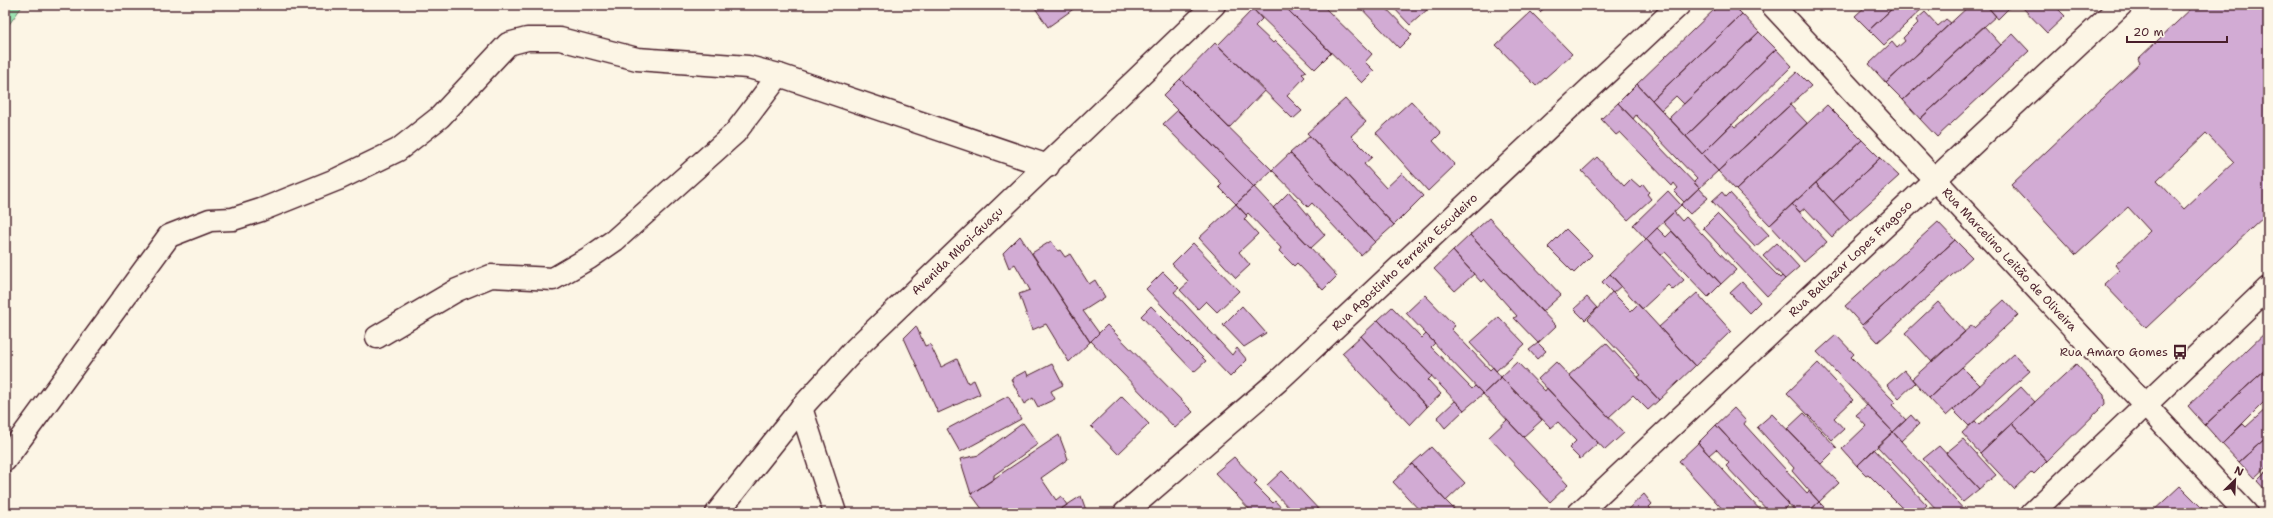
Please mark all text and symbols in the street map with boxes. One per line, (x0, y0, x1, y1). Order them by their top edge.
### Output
scale bar (2127, 18, 2227, 44)
text: 20 m (2133, 24, 2164, 40)
street label: Rua Marcelino Leitão de Oliveira (1939, 184, 2081, 335)
street label: Rua Agostinho Ferreira Escudeiro (1329, 190, 1481, 334)
street label: Rua Baltazar Lopes Fragoso (1785, 197, 1916, 320)
street label: Avenida Mboi-Guaçu (908, 203, 1006, 299)
bus stop icon: Rua Amaro Gomes (2171, 343, 2189, 361)
place label: Rua Amaro Gomes (2060, 344, 2168, 360)
north arrow (2215, 460, 2255, 500)
text: N (2232, 463, 2246, 480)

